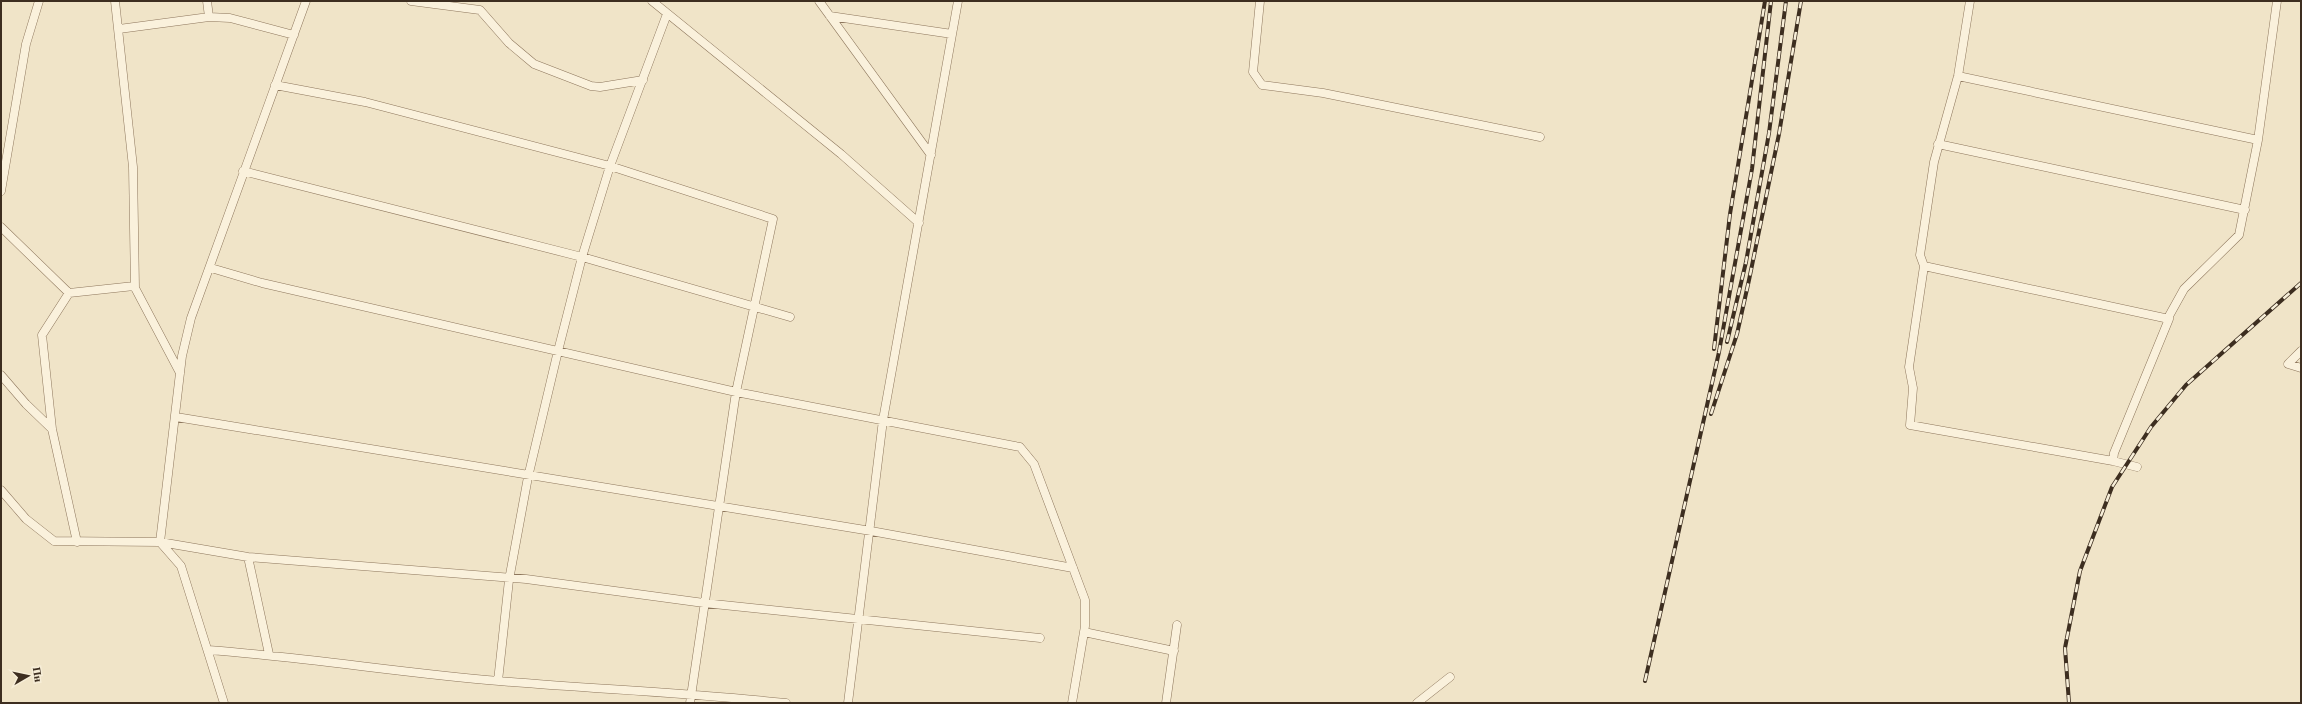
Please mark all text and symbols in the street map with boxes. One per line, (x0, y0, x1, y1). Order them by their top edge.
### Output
north arrow (8, 656, 48, 696)
text: Пн (31, 666, 45, 683)

